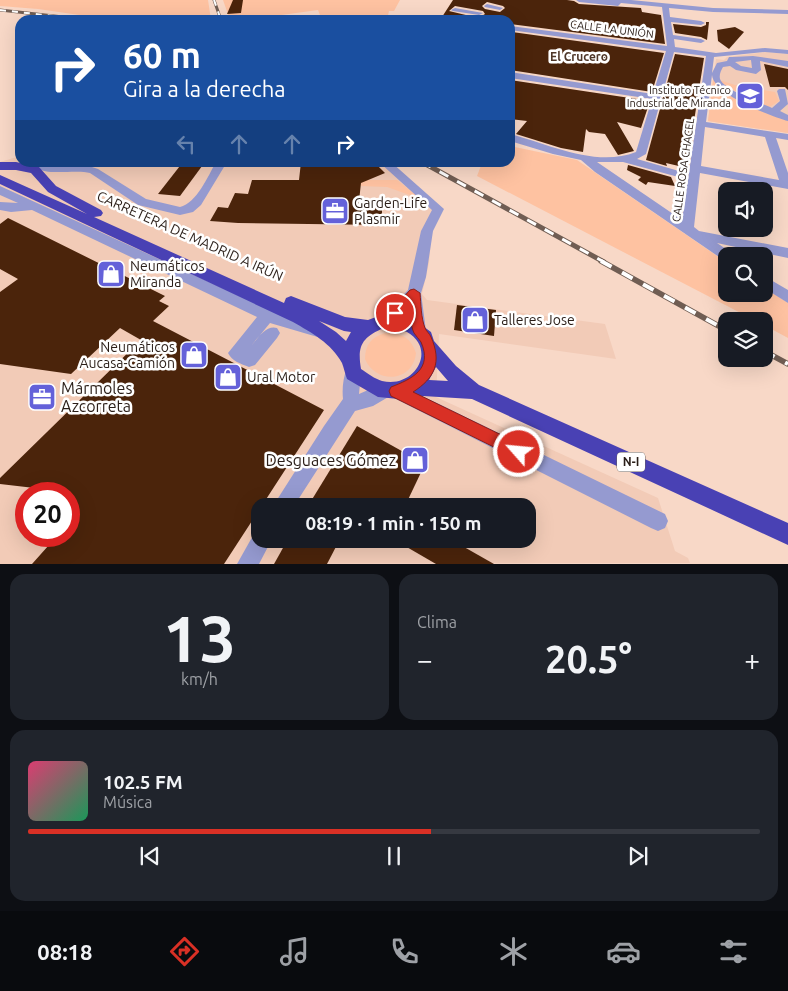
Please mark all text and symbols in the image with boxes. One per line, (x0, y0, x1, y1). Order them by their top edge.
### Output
street label: CALLE LA UNIÓN (569, 17, 655, 40)
icon: right (40, 35, 105, 100)
text: 60 m (123, 35, 201, 75)
district label: El Crucero (550, 50, 608, 63)
text: Gira a la derecha (123, 76, 286, 101)
school or university icon: Instituto Técnico Industrial de Miranda (735, 81, 765, 111)
place label: Instituto Técnico Industrial de Miranda (627, 84, 731, 109)
street label: CALLE ROSA CHACEL (670, 117, 696, 223)
icon: left (172, 130, 200, 158)
icon: ahead (225, 130, 253, 158)
icon: ahead (278, 130, 306, 158)
icon: right (331, 130, 359, 158)
map controls (718, 182, 773, 367)
button: sound (718, 182, 773, 237)
street label: CARRETERA DE MADRID A IRÚN (94, 187, 286, 284)
place label: Garden-Life Plasmir (354, 195, 427, 227)
office icon: Garden-Life Plasmir (320, 196, 350, 226)
button: search (718, 247, 773, 302)
place label: Neumáticos Miranda (130, 258, 205, 290)
shop icon: Neumáticos Miranda (96, 259, 126, 289)
pin (374, 292, 416, 334)
icon: arrive (381, 299, 409, 327)
shop icon: Talleres Jose (460, 305, 490, 335)
place label: Talleres Jose (494, 312, 575, 328)
button: layers (718, 312, 773, 367)
place label: Neumáticos Aucasa-Camión (79, 339, 175, 371)
shop icon: Neumáticos Aucasa-Camión (179, 340, 209, 370)
shop icon: Ural Motor (213, 362, 243, 392)
place label: Ural Motor (247, 369, 316, 385)
place label: Mármoles Azcorreta (61, 379, 132, 415)
office icon: Mármoles Azcorreta (27, 382, 57, 412)
position arrow (492, 425, 544, 477)
shop icon: Desguaces Gómez (400, 445, 430, 475)
place label: Desguaces Gómez (266, 451, 396, 469)
road number: N-I (617, 452, 645, 472)
speed limit sign: 20 (15, 482, 80, 547)
text: 08:19 · 1 min · 150 m (306, 512, 481, 534)
text: 13 (163, 601, 236, 674)
text: Clima (417, 613, 457, 631)
text: 20.5° (545, 638, 632, 680)
text: − (417, 644, 433, 675)
text: + (744, 644, 760, 675)
text: km/h (181, 670, 218, 688)
text: 102.5 FM (103, 771, 183, 793)
text: Música (103, 793, 153, 811)
icon: previous (136, 842, 164, 870)
icon: pause (380, 842, 408, 870)
icon: next (624, 842, 652, 870)
icon: directions (167, 934, 202, 969)
icon: music (277, 934, 312, 969)
icon: phone (387, 934, 422, 969)
icon: climate (496, 934, 531, 969)
icon: car (606, 934, 641, 969)
icon: filters (716, 934, 751, 969)
text: 08:18 (37, 939, 92, 964)

